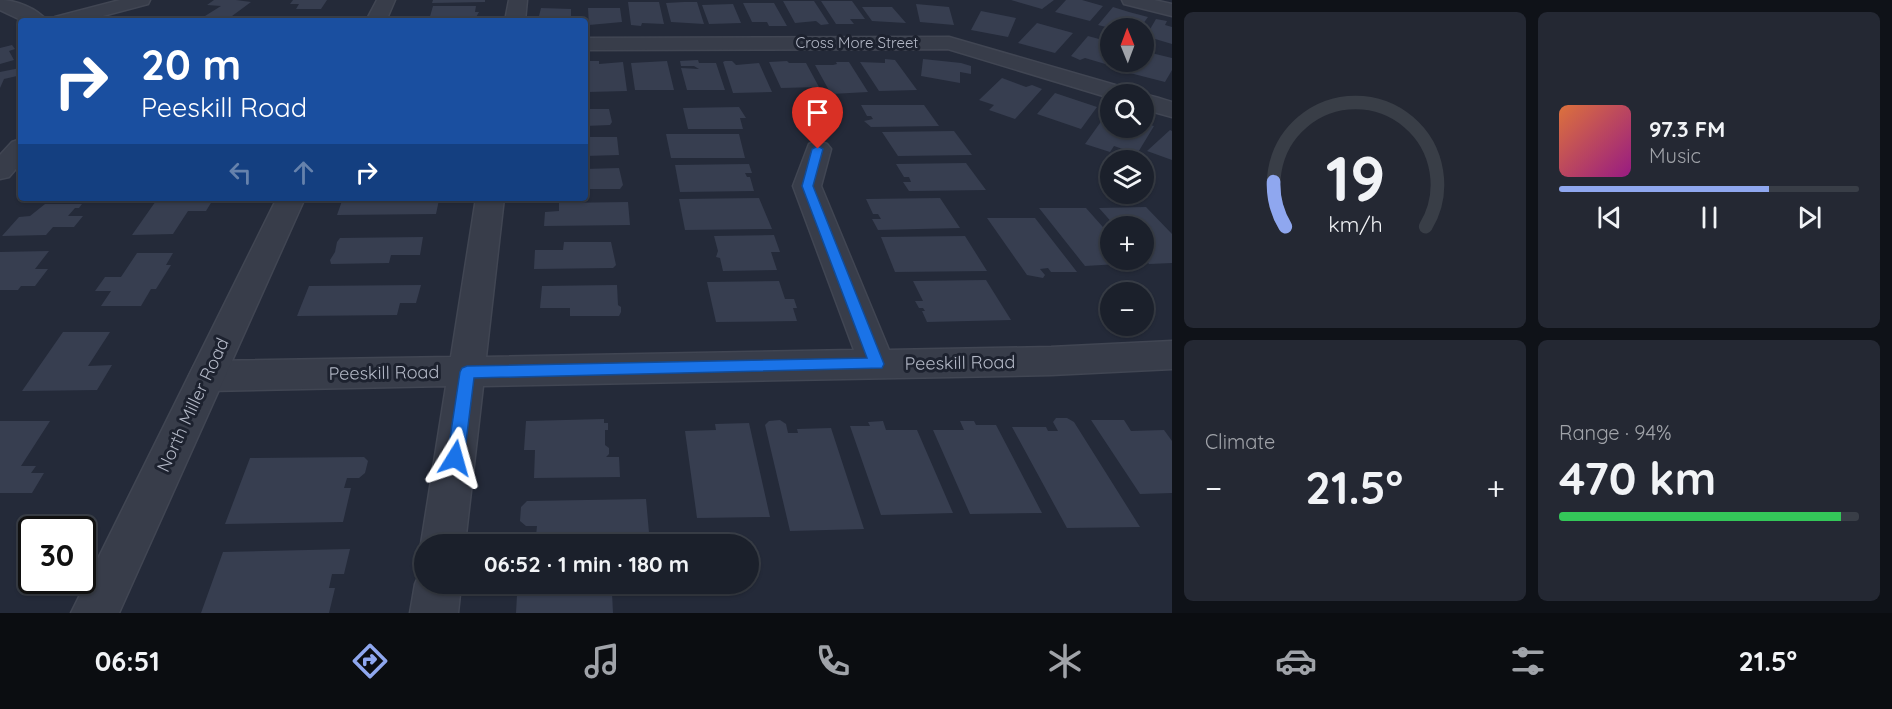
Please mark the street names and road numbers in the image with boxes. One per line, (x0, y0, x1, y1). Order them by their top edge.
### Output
street label: Cross More Street (796, 33, 918, 52)
street label: North Miller Road (151, 334, 234, 476)
street label: Peeskill Road (904, 350, 1016, 375)
street label: Peeskill Road (328, 360, 440, 385)

